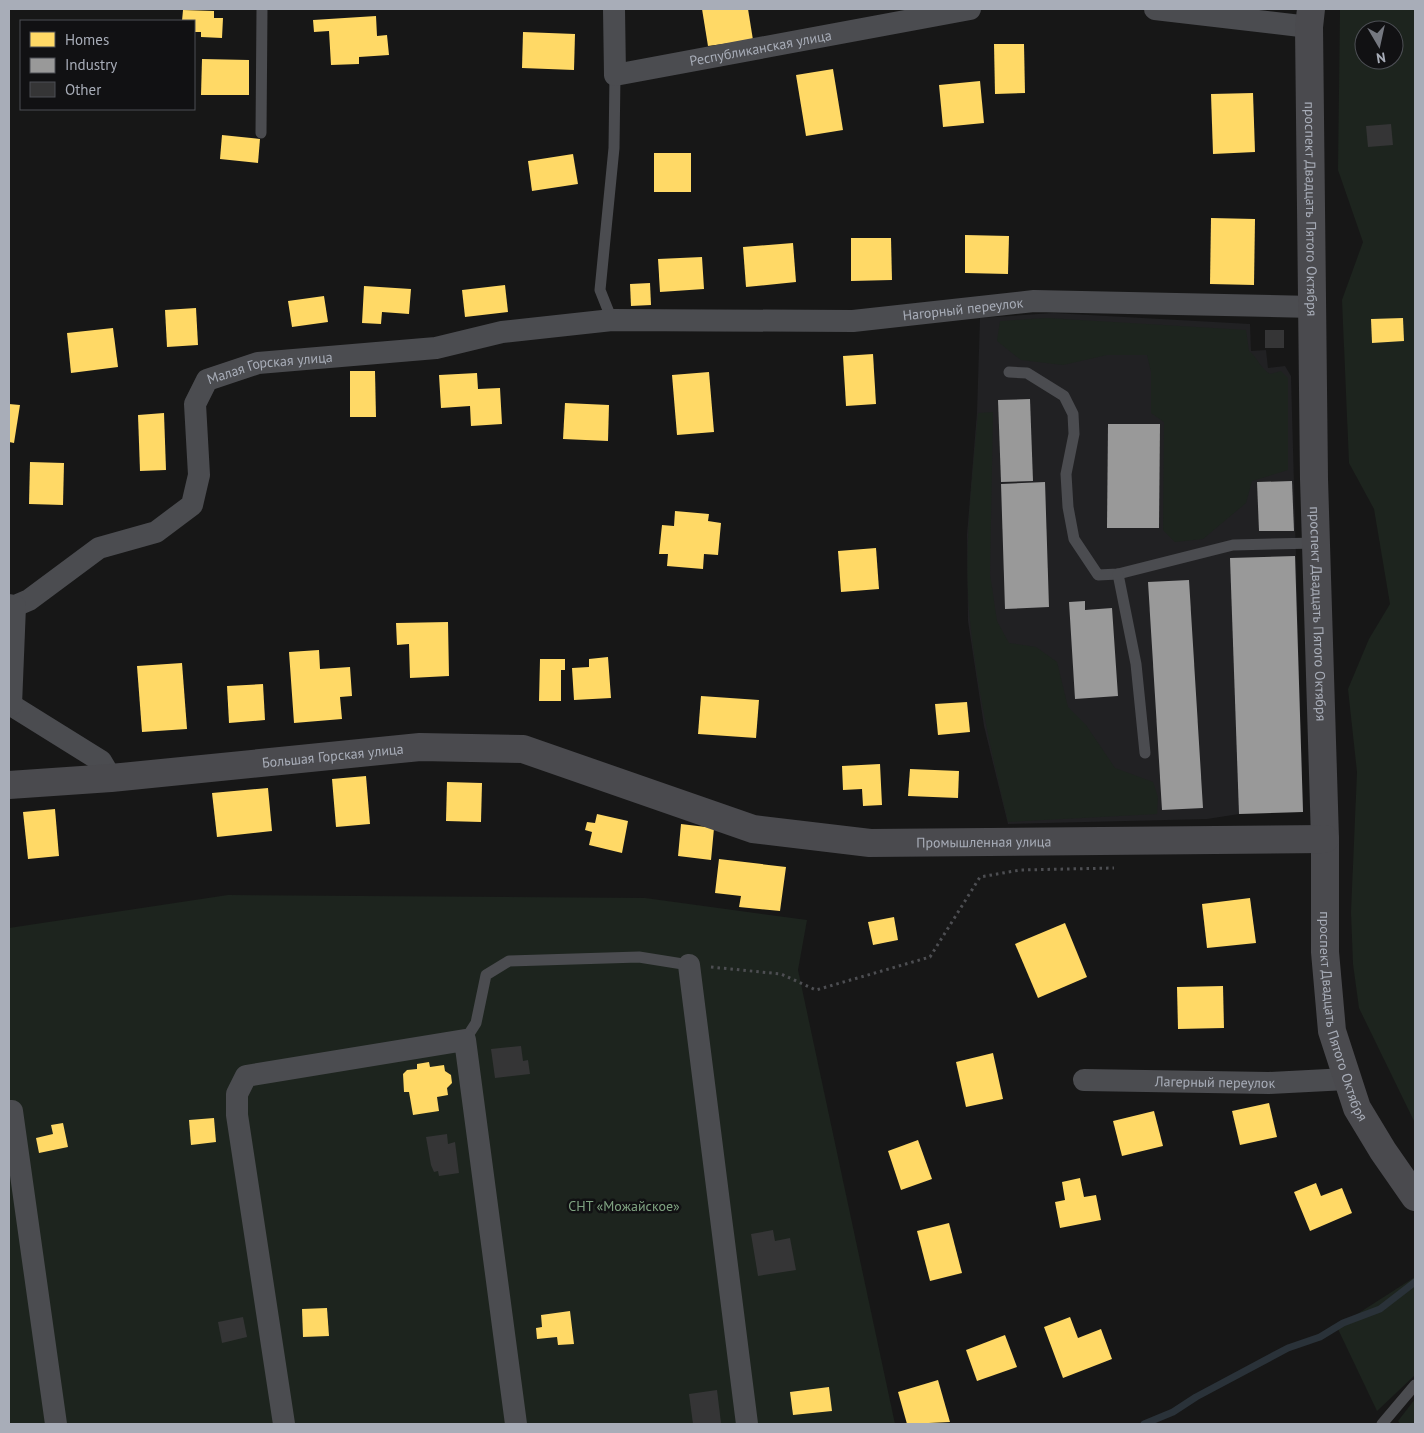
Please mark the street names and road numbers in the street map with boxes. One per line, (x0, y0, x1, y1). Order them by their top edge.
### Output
street label: Республиканская улица (688, 26, 833, 70)
street label: проспект Двадцать Пятого Октября (1301, 101, 1321, 316)
street label: Нагорный переулок (902, 293, 1024, 324)
street label: Малая Горская улица (205, 348, 333, 388)
street label: проспект Двадцать Пятого Октября (1306, 506, 1330, 721)
street label: Большая Горская улица (261, 740, 404, 772)
street label: Промышленная улица (916, 832, 1052, 852)
street label: проспект Двадцать Пятого Октября (1316, 911, 1372, 1125)
street label: Лагерный переулок (1154, 1072, 1276, 1092)

